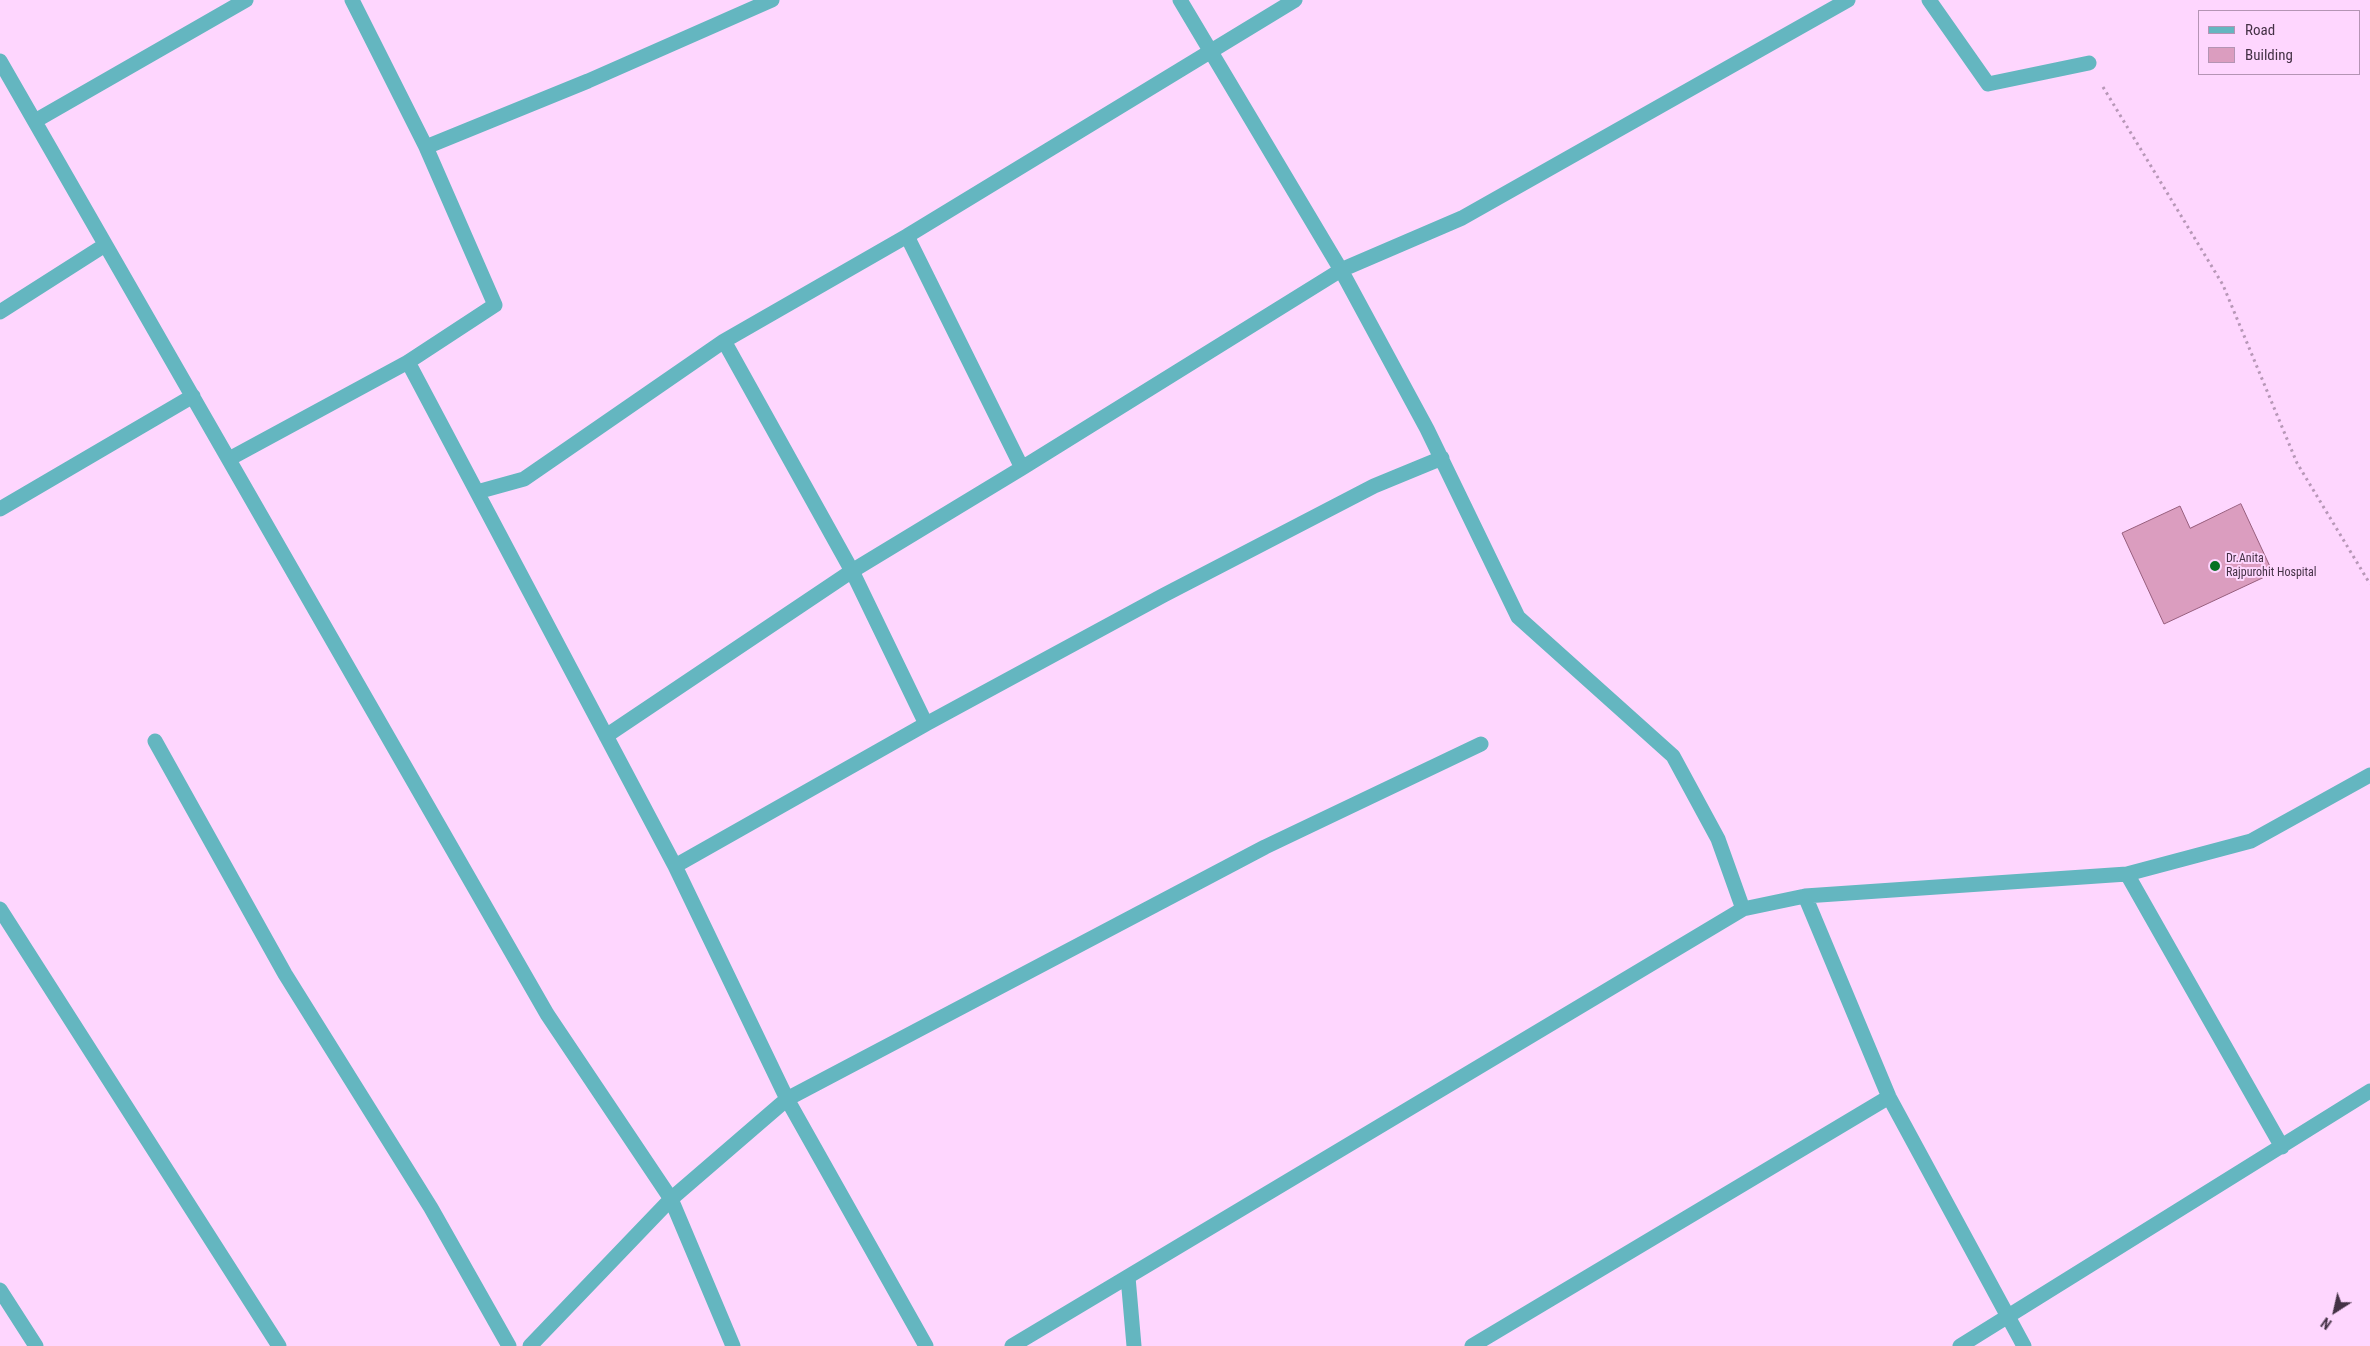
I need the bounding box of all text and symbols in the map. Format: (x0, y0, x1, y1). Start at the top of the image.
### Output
legend (2198, 10, 2360, 75)
text: Road (2245, 21, 2275, 39)
text: Building (2245, 46, 2293, 64)
place label: Dr.Anita Rajpurohit Hospital (2226, 552, 2317, 580)
marker: Dr.Anita Rajpurohit Hospital (2208, 559, 2222, 573)
north arrow (2310, 1286, 2360, 1336)
text: N (2318, 1314, 2335, 1332)

